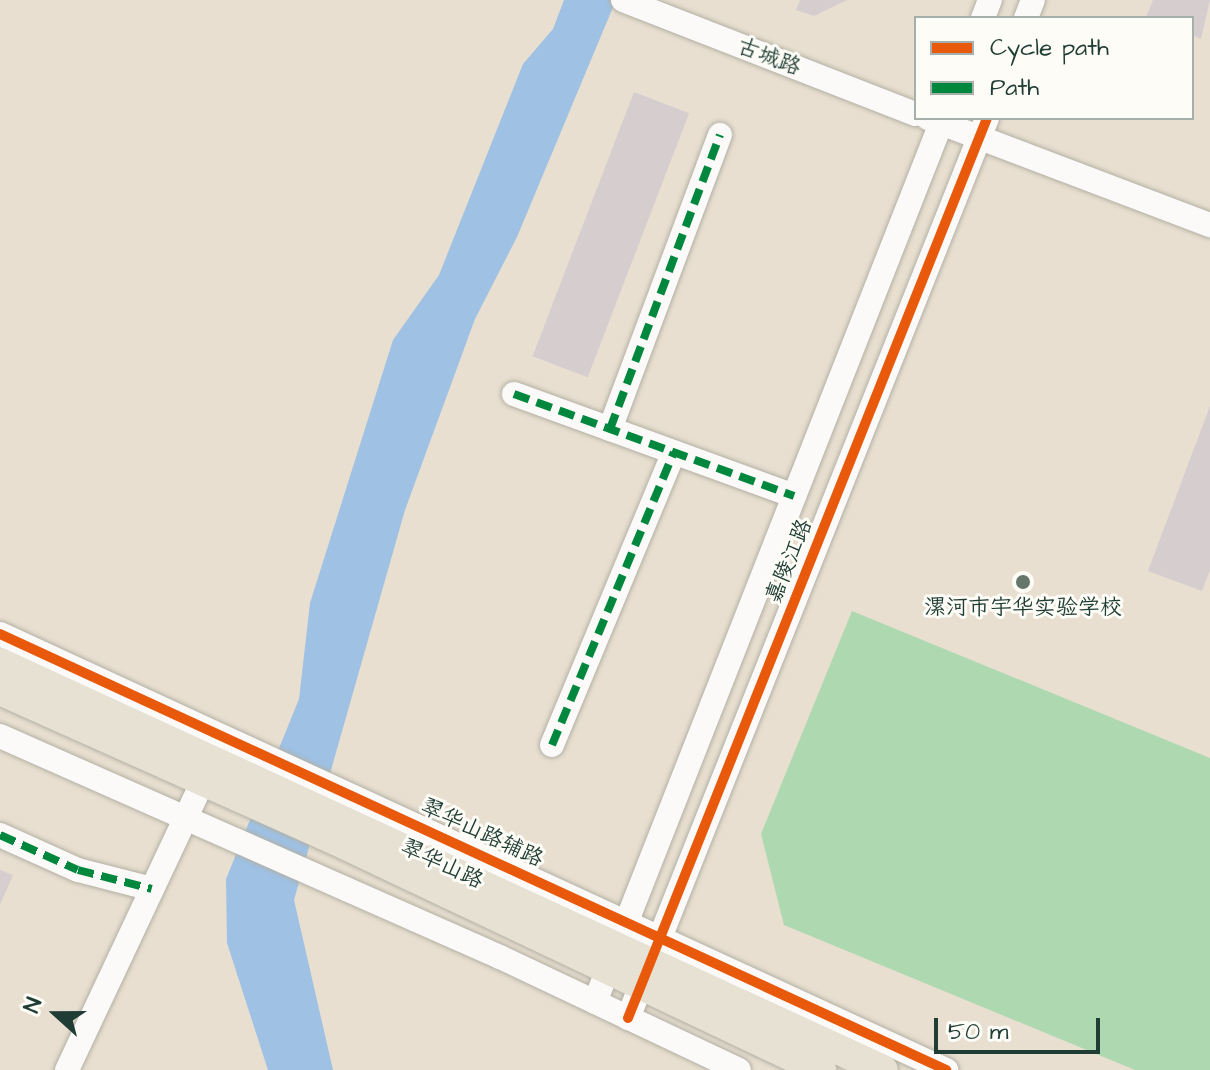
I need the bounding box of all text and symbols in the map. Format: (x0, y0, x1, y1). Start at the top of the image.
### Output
legend (914, 16, 1194, 120)
text: Cycle path (990, 31, 1109, 65)
street label: 古城路 (733, 33, 805, 81)
text: Path (990, 71, 1039, 105)
street label: 嘉陵江路 (760, 515, 818, 607)
marker: 漯河市宇华实验学校 (1014, 573, 1032, 591)
place label: 漯河市宇华实验学校 (924, 595, 1122, 621)
street label: 翠华山路辅路 (417, 793, 547, 873)
street label: 翠华山路 (397, 833, 487, 895)
north arrow (16, 974, 96, 1054)
text: N (16, 993, 50, 1017)
scale bar (938, 1002, 1104, 1052)
text: 50 m (948, 1015, 1008, 1049)

